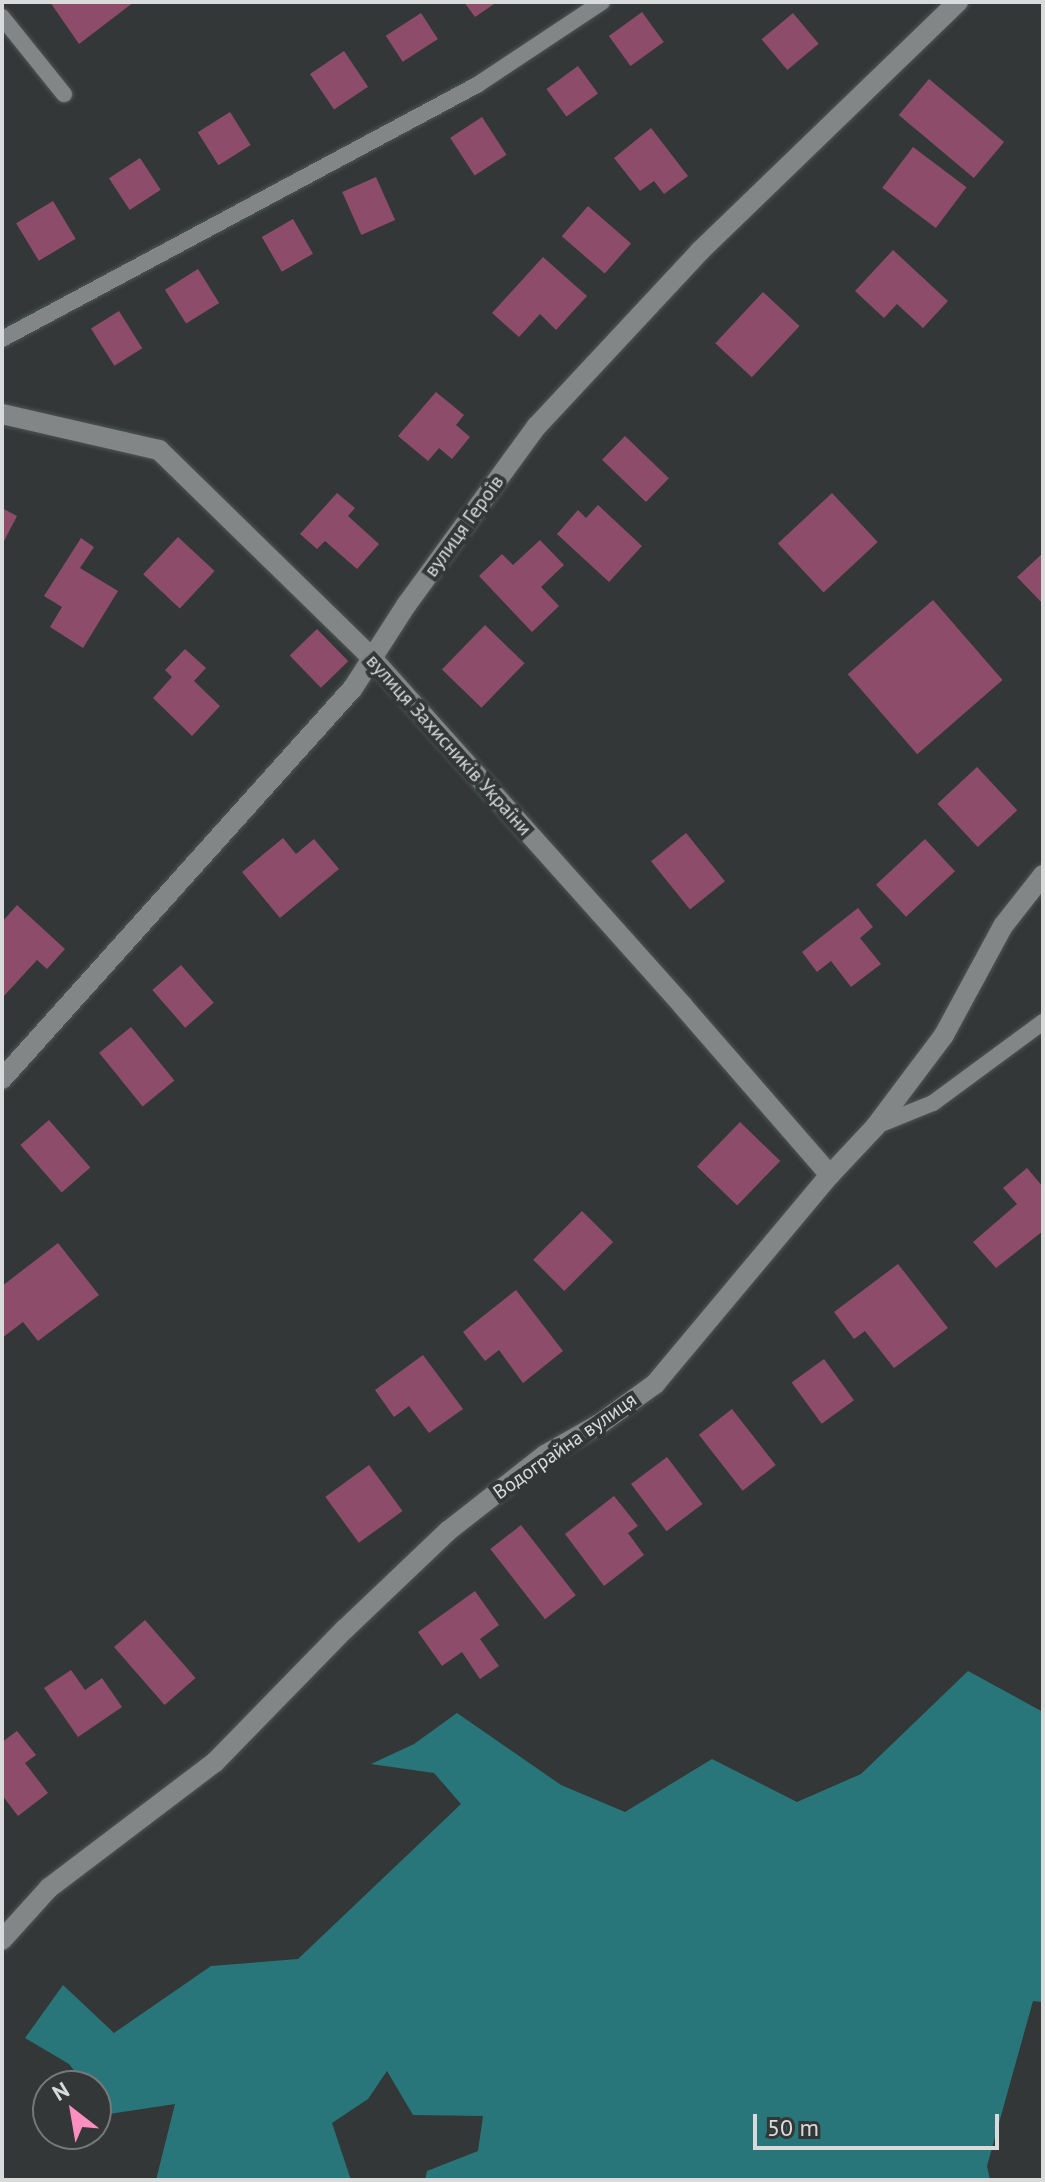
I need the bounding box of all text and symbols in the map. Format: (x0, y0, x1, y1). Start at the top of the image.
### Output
street label: вулиця Героїв (419, 471, 509, 581)
street label: вулиця Захисників України (361, 649, 537, 841)
street label: Водограйна вулиця (489, 1388, 641, 1504)
north arrow (32, 2070, 112, 2150)
text: N (47, 2075, 74, 2107)
scale bar (757, 2098, 1003, 2148)
text: 50 m (767, 2112, 819, 2143)

